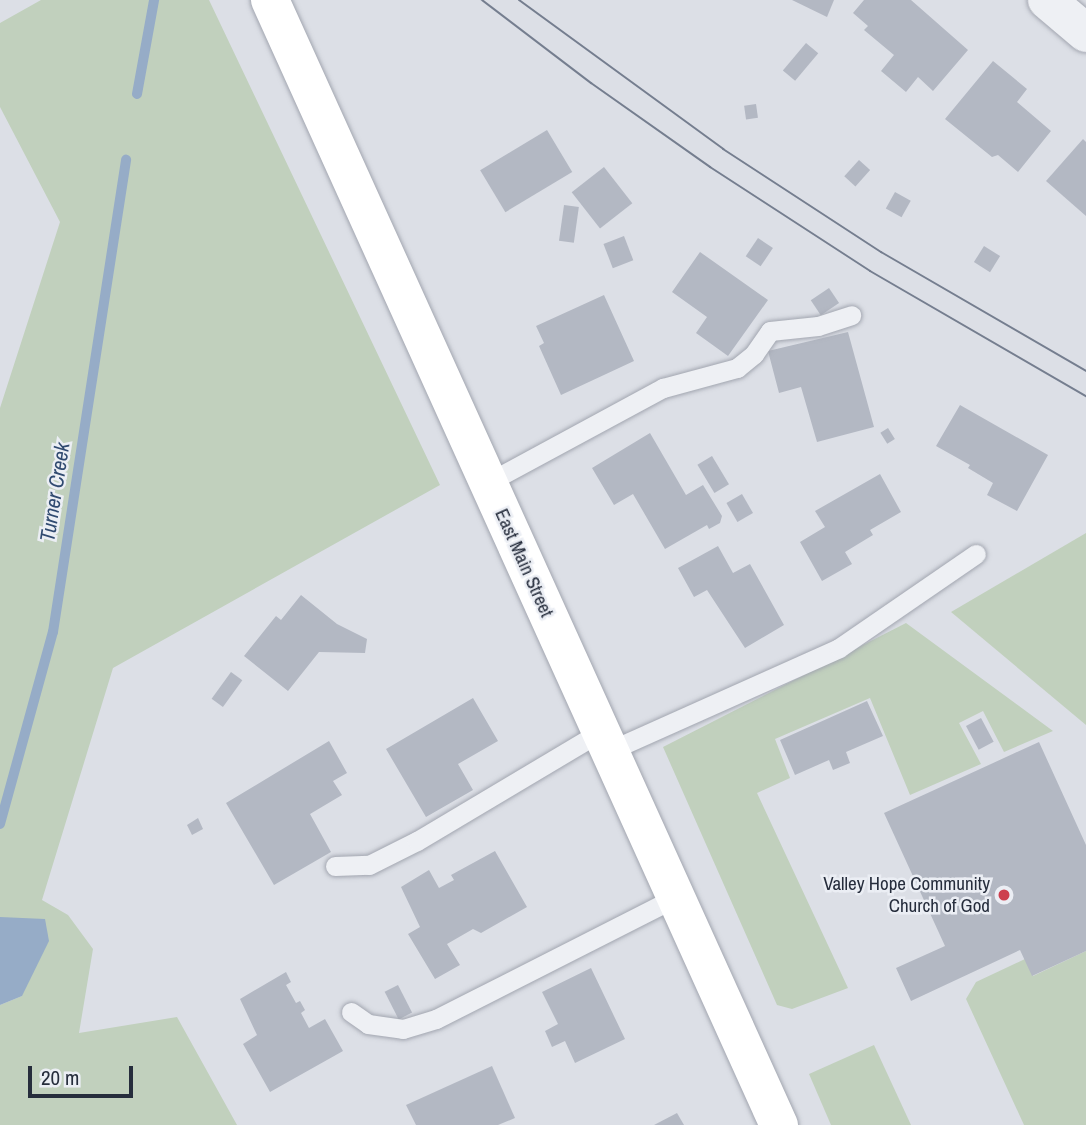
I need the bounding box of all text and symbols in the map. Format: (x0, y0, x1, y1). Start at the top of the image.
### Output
water label: Turner Creek (35, 441, 75, 543)
street label: East Main Street (490, 505, 558, 621)
place label: Valley Hope Community Church of God (823, 873, 990, 917)
marker: Valley Hope Community Church of God (996, 887, 1012, 903)
scale bar (32, 1052, 136, 1096)
text: 20 m (41, 1063, 79, 1092)

